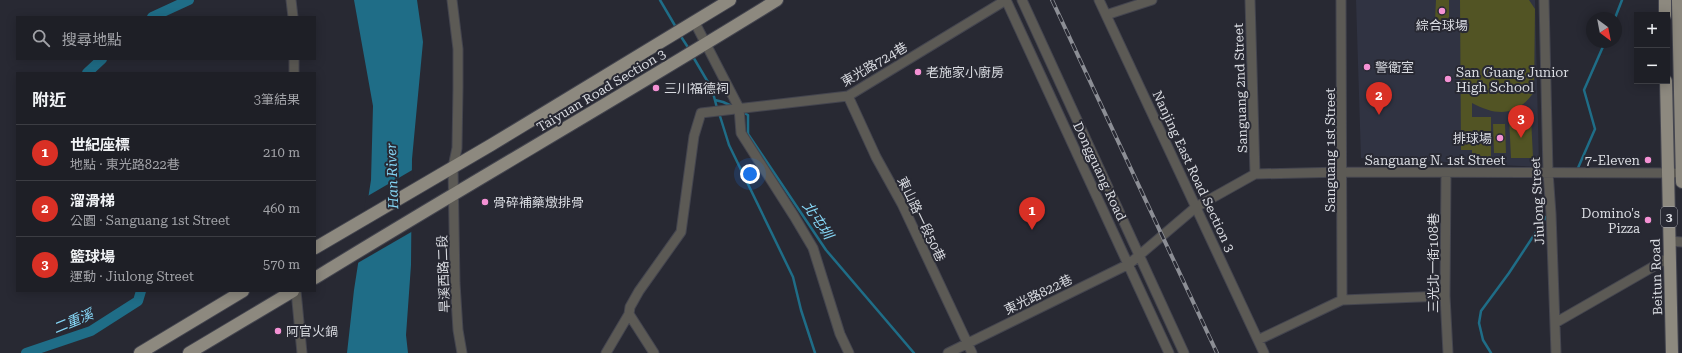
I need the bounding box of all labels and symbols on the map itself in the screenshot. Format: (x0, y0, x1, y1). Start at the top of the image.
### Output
marker: 綜合球場 (1437, 6, 1447, 16)
north arrow (1586, 12, 1622, 48)
place label: 綜合球場 (1416, 18, 1468, 33)
street label: Sanguang 2nd Street (1231, 23, 1250, 153)
street label: 東光路724巷 (839, 39, 910, 89)
street label: Taiyuan Road Section 3 (534, 46, 668, 135)
place label: 警衛室 (1375, 60, 1414, 75)
marker: 警衛室 (1362, 62, 1372, 72)
place label: 老施家小廚房 (926, 65, 1004, 80)
place label: San Guang Junior High School (1456, 65, 1569, 95)
marker: 老施家小廚房 (913, 67, 923, 77)
marker: San Guang Junior High School (1443, 74, 1453, 84)
place label: 三川福德祠 (664, 81, 729, 96)
pin: 2 (1366, 82, 1392, 115)
marker: 三川福德祠 (651, 83, 661, 93)
street label: Nanjing East Road Section 3 (1149, 88, 1238, 254)
street label: Sanguang 1st Street (1323, 88, 1338, 212)
pin: 3 (1508, 105, 1534, 138)
street label: Dongguang Road (1070, 119, 1129, 224)
place label: 排球場 (1453, 131, 1492, 146)
marker: 排球場 (1495, 133, 1505, 143)
water label: Han River (383, 143, 401, 210)
street label: Sanguang N. 1st Street (1365, 153, 1505, 168)
place label: 7-Eleven (1585, 153, 1641, 168)
marker: 7-Eleven (1643, 155, 1653, 165)
street label: Jiulong Street (1528, 157, 1547, 245)
your location (740, 164, 760, 184)
street label: 東山路一段50巷 (895, 174, 949, 264)
place label: 骨碎補藥燉排骨 (493, 195, 584, 210)
marker: 骨碎補藥燉排骨 (480, 197, 490, 207)
pin: 1 (1019, 197, 1045, 230)
water label: 北屯圳 (800, 198, 837, 244)
place label: Domino's Pizza (1581, 206, 1640, 236)
road number: 3 (1661, 207, 1677, 227)
street label: 三光北一街108巷 (1426, 213, 1441, 313)
marker: Domino's Pizza (1643, 215, 1653, 225)
street label: 旱溪西路二段 (435, 235, 452, 313)
street label: Beitun Road (1648, 238, 1665, 316)
street label: 東光路822巷 (1002, 272, 1075, 317)
water label: 二重溪 (51, 305, 97, 336)
place label: 阿官火鍋 (286, 324, 338, 339)
marker: 阿官火鍋 (273, 326, 283, 336)

